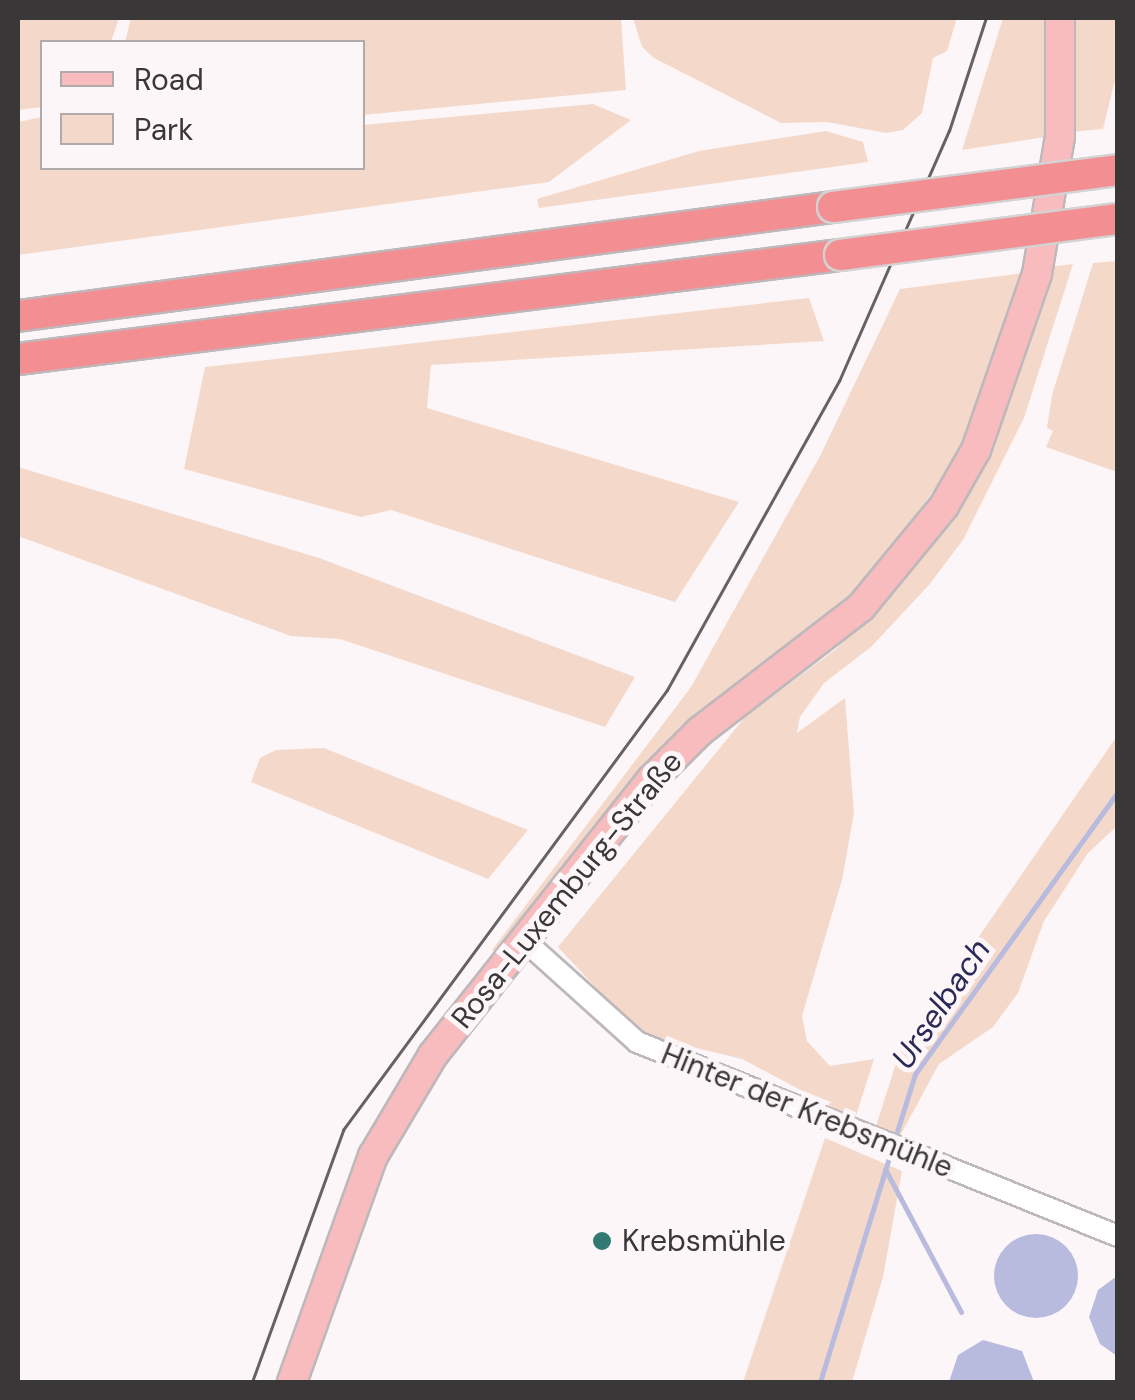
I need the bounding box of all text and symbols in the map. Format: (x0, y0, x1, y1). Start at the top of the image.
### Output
legend (40, 40, 365, 170)
text: Road (134, 60, 204, 99)
text: Park (134, 110, 193, 149)
street label: Rosa-Luxemburg-Straße (444, 744, 690, 1036)
water label: Urselbach (884, 932, 998, 1076)
street label: Hinter der Krebsmühle (656, 1036, 958, 1186)
place label: Krebsmühle (622, 1223, 786, 1259)
marker: Krebsmühle (591, 1230, 613, 1252)

